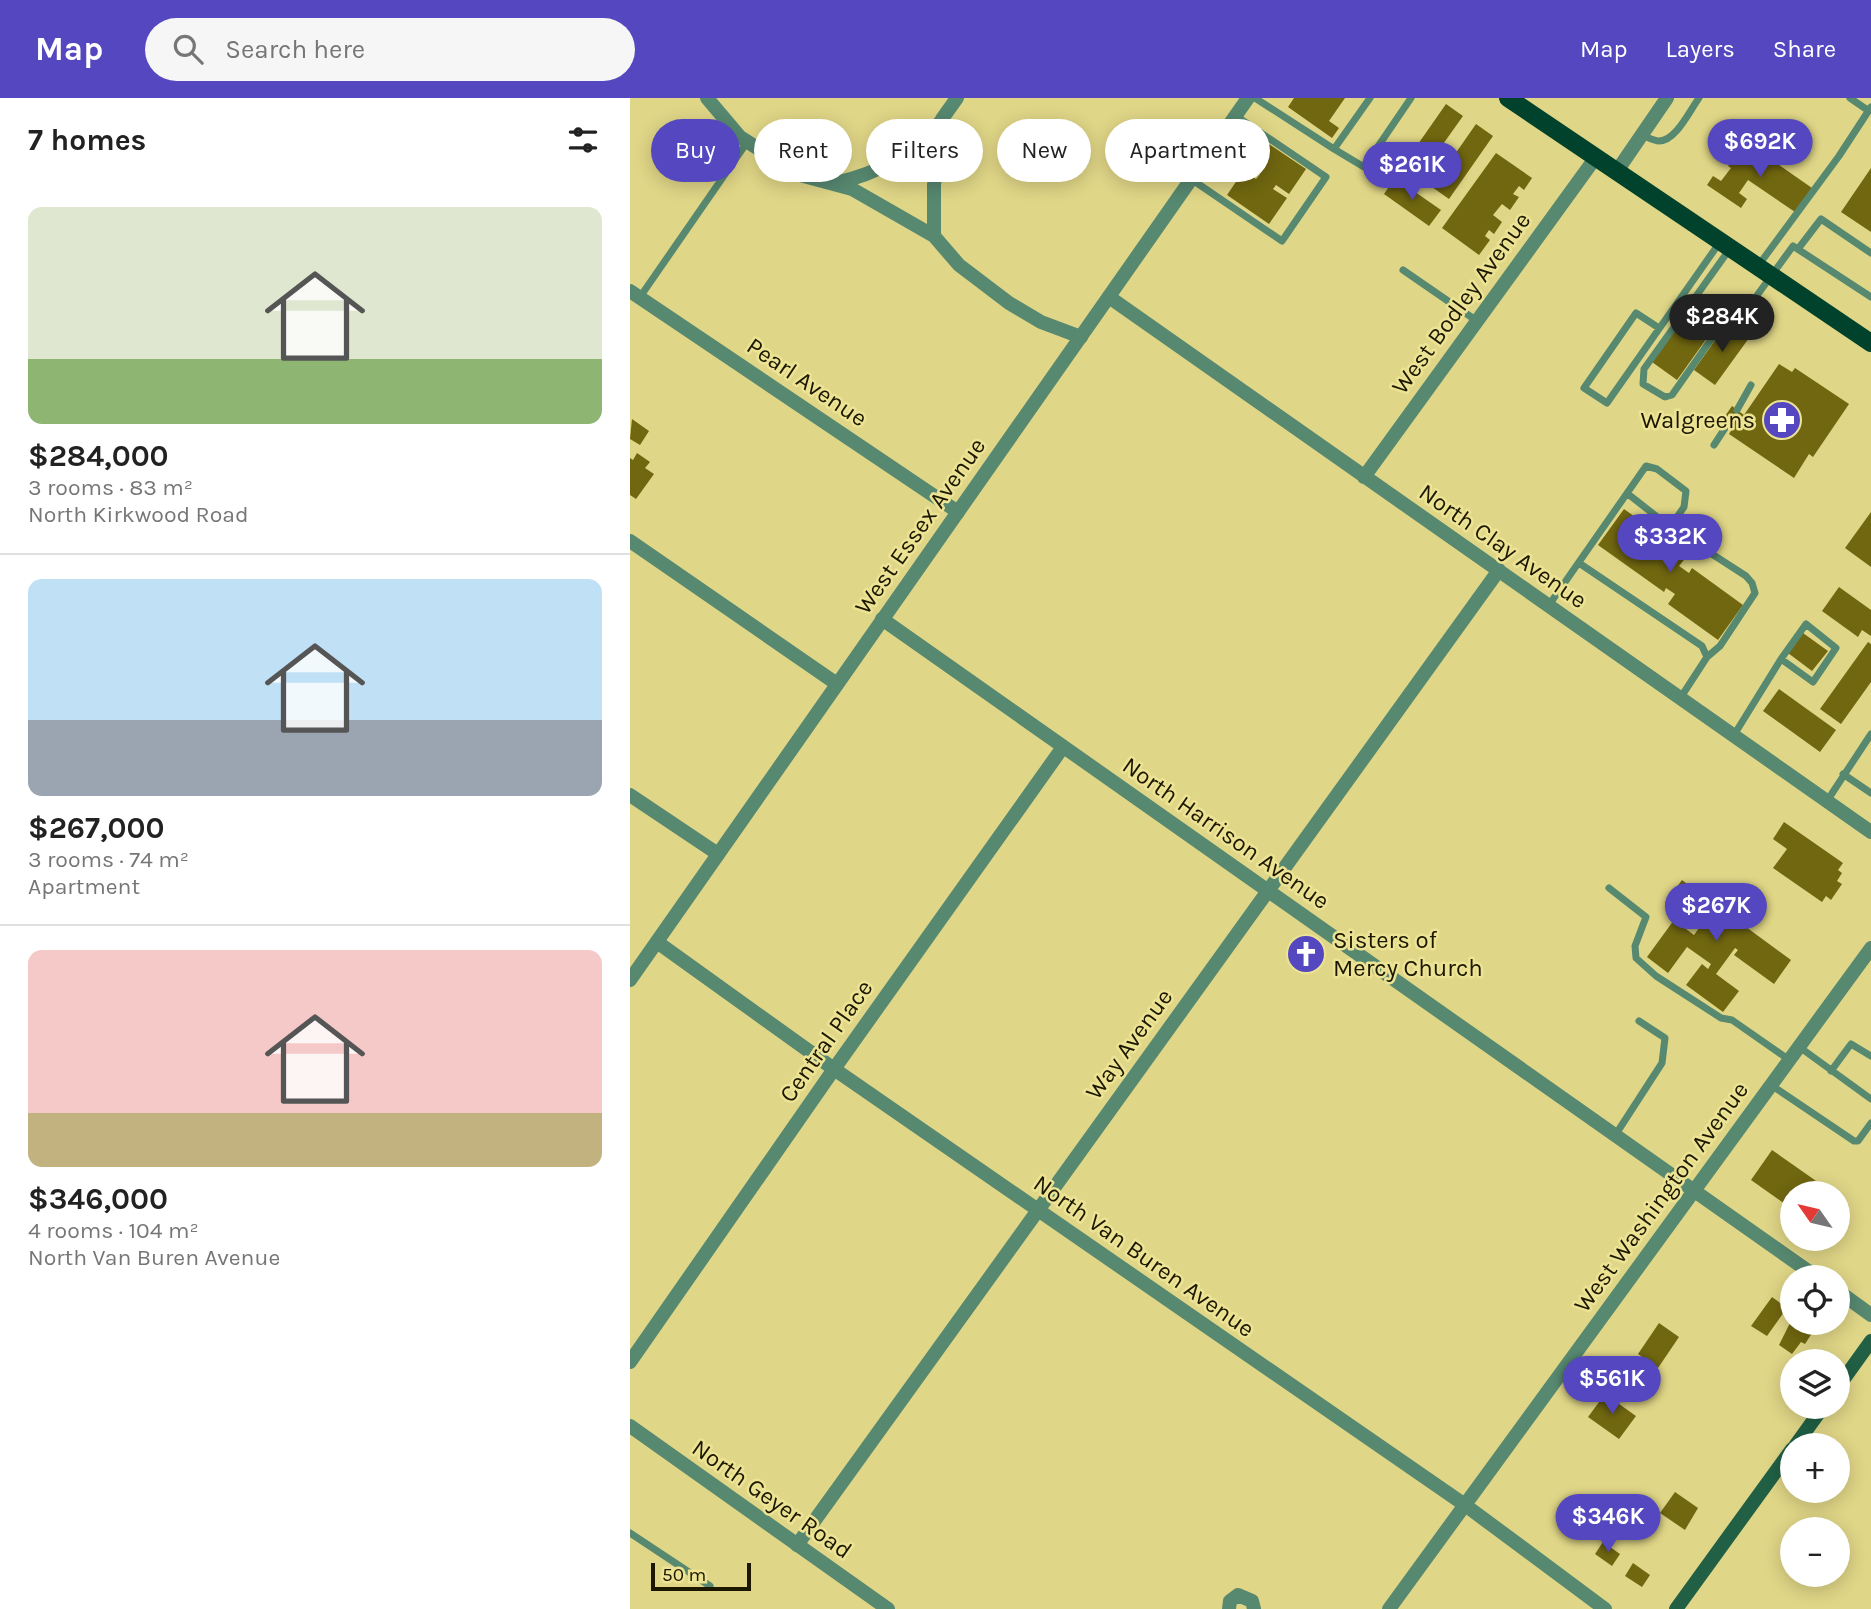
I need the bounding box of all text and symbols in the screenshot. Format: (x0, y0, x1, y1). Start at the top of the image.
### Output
search box (145, 18, 635, 81)
text: Map (35, 30, 103, 68)
icon: search (169, 30, 207, 68)
text: Search here (225, 34, 365, 65)
text: Map (1580, 35, 1628, 63)
text: Layers (1666, 35, 1735, 63)
text: Share (1773, 35, 1836, 63)
chip: Buy (651, 119, 740, 182)
chip: Rent (754, 119, 852, 182)
chip: Filters (866, 119, 983, 182)
chip: New (997, 119, 1091, 182)
chip: Apartment (1105, 119, 1270, 182)
pin: $692K (1711, 120, 1809, 179)
icon: filters (564, 121, 602, 159)
text: 7 homes (28, 122, 146, 158)
text: $692K (1724, 128, 1796, 155)
pin: $261K (1363, 142, 1461, 202)
text: $261K (1379, 151, 1445, 178)
street label: West Bodley Avenue (1386, 207, 1536, 399)
icon: home (252, 253, 378, 379)
pin: $284K (1673, 294, 1771, 354)
text: $284K (1685, 303, 1759, 330)
street label: Pearl Avenue (742, 332, 872, 432)
pharmacy icon: Walgreens (1761, 399, 1803, 441)
place label: Walgreens (1640, 406, 1755, 434)
street label: West Essex Avenue (849, 433, 991, 619)
text: $284,000 (28, 438, 169, 474)
text: 3 rooms · 83 m² (28, 474, 193, 501)
street label: North Clay Avenue (1414, 478, 1592, 614)
text: North Kirkwood Road (28, 501, 249, 528)
pin: $332K (1621, 514, 1719, 574)
text: $332K (1633, 523, 1707, 550)
icon: home (252, 625, 378, 751)
street label: North Harrison Avenue (1117, 751, 1335, 915)
text: $267,000 (28, 810, 164, 846)
text: 3 rooms · 74 m² (28, 846, 189, 873)
text: Apartment (28, 873, 140, 900)
pin: $267K (1667, 884, 1765, 943)
text: $267K (1681, 892, 1751, 919)
place label: Sisters of Mercy Church (1333, 926, 1483, 982)
church icon: Sisters of Mercy Church (1285, 933, 1327, 975)
street label: Central Place (774, 974, 878, 1108)
street label: Way Avenue (1080, 983, 1178, 1105)
icon: home (252, 996, 378, 1122)
street label: West Washington Avenue (1568, 1076, 1754, 1318)
street label: North Van Buren Avenue (1028, 1169, 1260, 1343)
text: $346,000 (28, 1181, 168, 1217)
north arrow (1780, 1181, 1850, 1251)
map controls (1780, 1181, 1850, 1587)
text: 4 rooms · 104 m² (28, 1217, 199, 1244)
text: North Van Buren Avenue (28, 1244, 280, 1271)
button: locate (1780, 1265, 1850, 1335)
button: layers (1780, 1349, 1850, 1419)
pin: $561K (1563, 1356, 1661, 1416)
text: $561K (1579, 1365, 1645, 1392)
button: + (1780, 1433, 1850, 1503)
street label: North Geyer Road (687, 1434, 857, 1564)
pin: $346K (1559, 1494, 1657, 1554)
text: $346K (1572, 1503, 1644, 1530)
button: − (1780, 1517, 1850, 1587)
scale bar (651, 1560, 751, 1592)
text: 50 m (662, 1564, 706, 1586)

